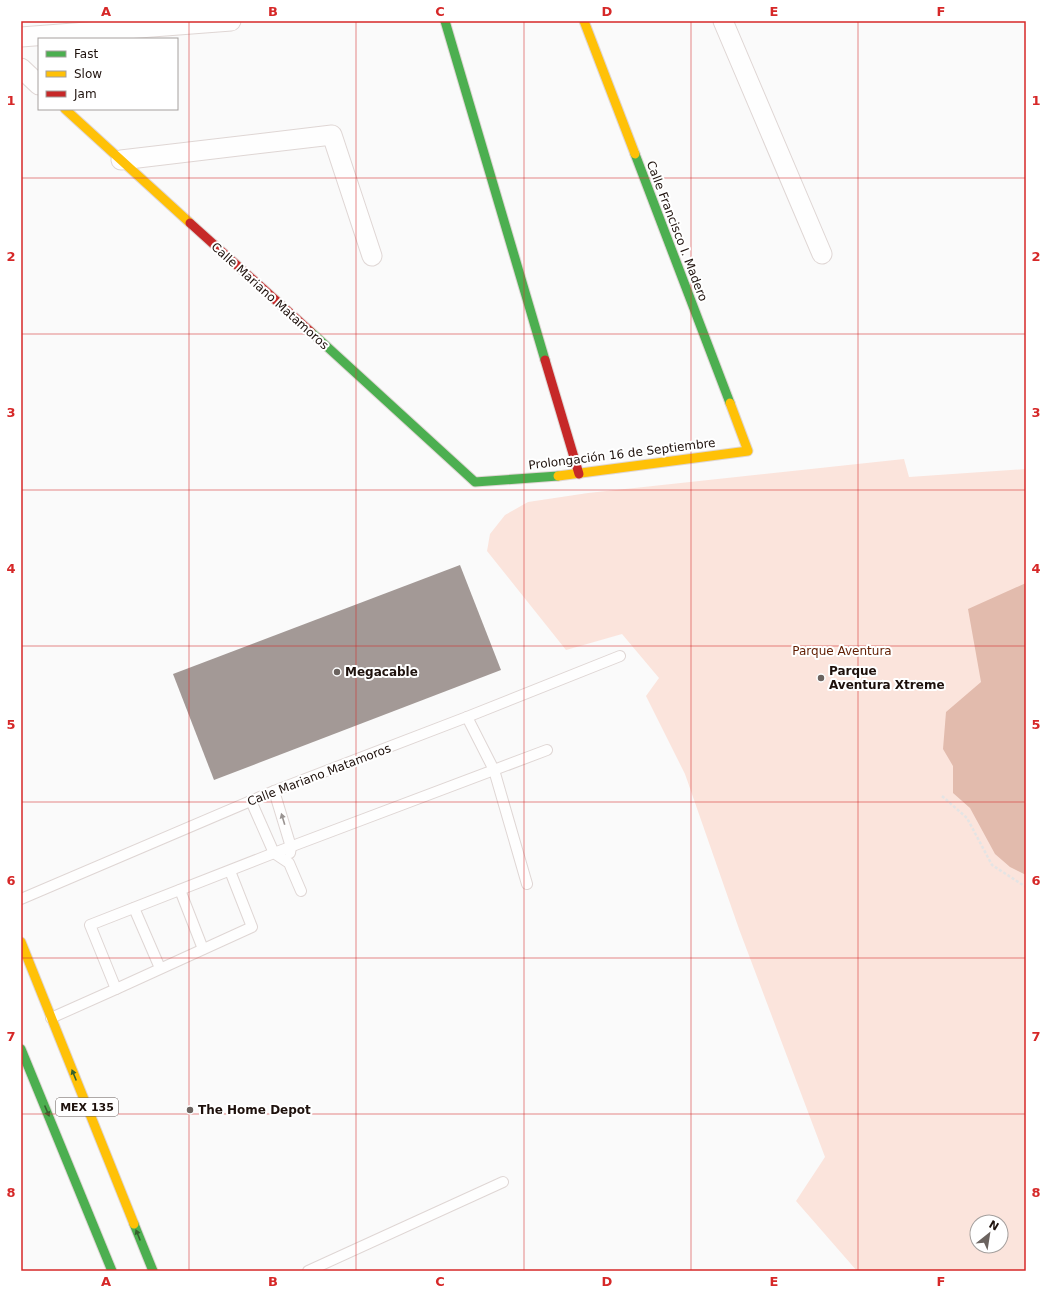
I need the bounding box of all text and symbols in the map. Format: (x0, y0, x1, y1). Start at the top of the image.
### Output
text: A (101, 4, 111, 19)
text: B (268, 4, 278, 19)
text: C (435, 4, 445, 19)
text: D (602, 4, 613, 19)
text: E (770, 4, 778, 19)
text: F (937, 4, 945, 19)
legend (38, 38, 178, 110)
text: Fast (74, 47, 98, 61)
text: Slow (74, 67, 102, 81)
text: Jam (73, 87, 97, 101)
text: 1 (6, 93, 16, 108)
text: 1 (1031, 93, 1041, 108)
street label: Calle Francisco I. Madero (644, 159, 710, 303)
street label: Calle Mariano Matamoros (209, 240, 331, 352)
text: 2 (6, 249, 16, 264)
text: 2 (1031, 249, 1041, 264)
text: 3 (6, 405, 16, 420)
text: 3 (1031, 405, 1041, 420)
street label: Prolongación 16 de Septiembre (528, 436, 716, 472)
text: 4 (6, 561, 16, 576)
text: 4 (1031, 561, 1041, 576)
park label: Parque Aventura (792, 644, 892, 658)
place label: Parque Aventura Xtreme (829, 664, 945, 692)
place label: Megacable (345, 665, 418, 679)
marker: Megacable (332, 667, 342, 677)
marker: Parque Aventura Xtreme (816, 673, 826, 683)
text: 5 (6, 717, 16, 732)
text: 5 (1031, 717, 1041, 732)
street label: Calle Mariano Matamoros (245, 741, 393, 809)
one-way arrow (280, 813, 286, 825)
text: 6 (6, 873, 16, 888)
text: 6 (1031, 873, 1041, 888)
text: 7 (6, 1029, 16, 1044)
text: 7 (1031, 1029, 1041, 1044)
one-way arrow (71, 1069, 77, 1081)
road number: MEX 135 (56, 1098, 118, 1116)
place label: The Home Depot (198, 1103, 311, 1117)
marker: The Home Depot (185, 1105, 195, 1115)
one-way arrow (44, 1106, 50, 1118)
text: 8 (6, 1185, 16, 1200)
text: 8 (1031, 1185, 1041, 1200)
north arrow (969, 1214, 1009, 1254)
text: N (987, 1218, 1001, 1234)
one-way arrow (135, 1228, 141, 1240)
text: A (101, 1274, 111, 1289)
text: B (268, 1274, 278, 1289)
text: C (435, 1274, 445, 1289)
text: D (602, 1274, 613, 1289)
text: E (770, 1274, 778, 1289)
text: F (937, 1274, 945, 1289)

